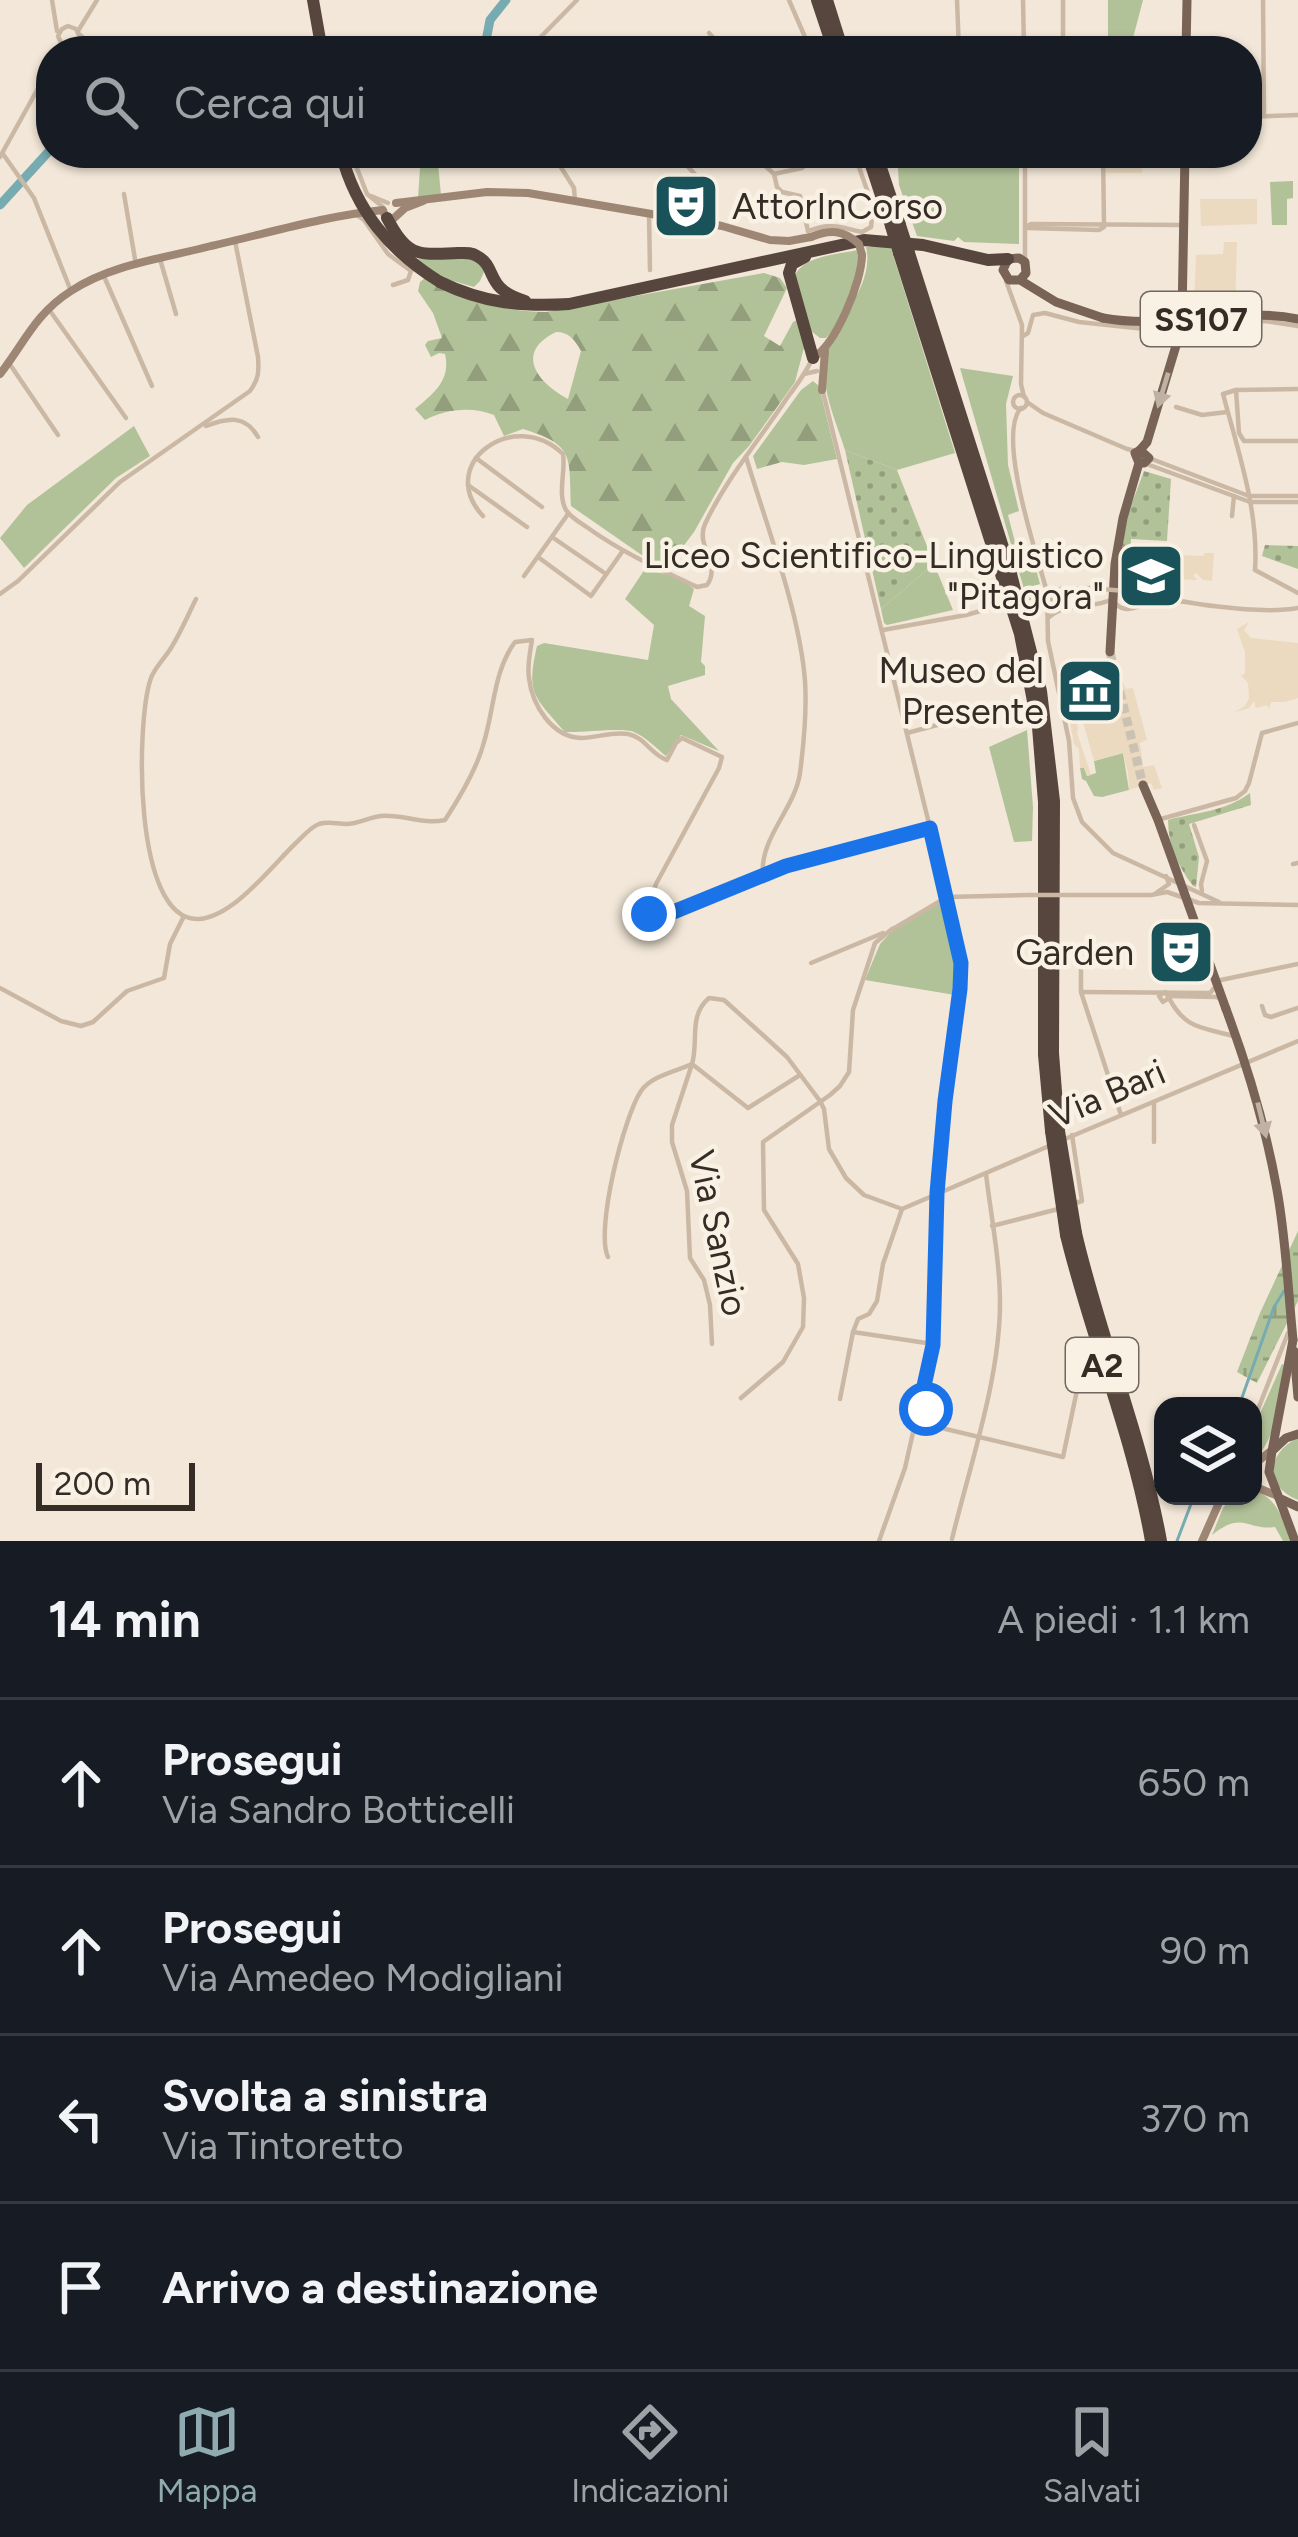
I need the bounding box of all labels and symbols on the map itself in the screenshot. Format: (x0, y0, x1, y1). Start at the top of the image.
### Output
theatre icon: AttorInCorso (651, 171, 721, 241)
place label: AttorInCorso (732, 185, 943, 228)
road number: SS107 (1141, 292, 1261, 346)
one-way arrow (1153, 372, 1171, 409)
place label: Liceo Scientifico-Linguistico "Pitagora" (644, 534, 1104, 618)
school or university icon: Liceo Scientifico-Linguistico "Pitagora" (1116, 541, 1186, 611)
place label: Museo del Presente (879, 649, 1044, 733)
museum icon: Museo del Presente (1055, 656, 1125, 726)
route end (622, 887, 676, 941)
theatre icon: Garden (1146, 917, 1216, 987)
place label: Garden (1015, 931, 1134, 974)
street label: Via Bari (1043, 1050, 1171, 1137)
one-way arrow (1253, 1102, 1272, 1139)
street label: Via Sanzio (680, 1146, 757, 1320)
road number: A2 (1066, 1338, 1138, 1392)
route start (899, 1382, 953, 1436)
scale bar (36, 1457, 195, 1510)

